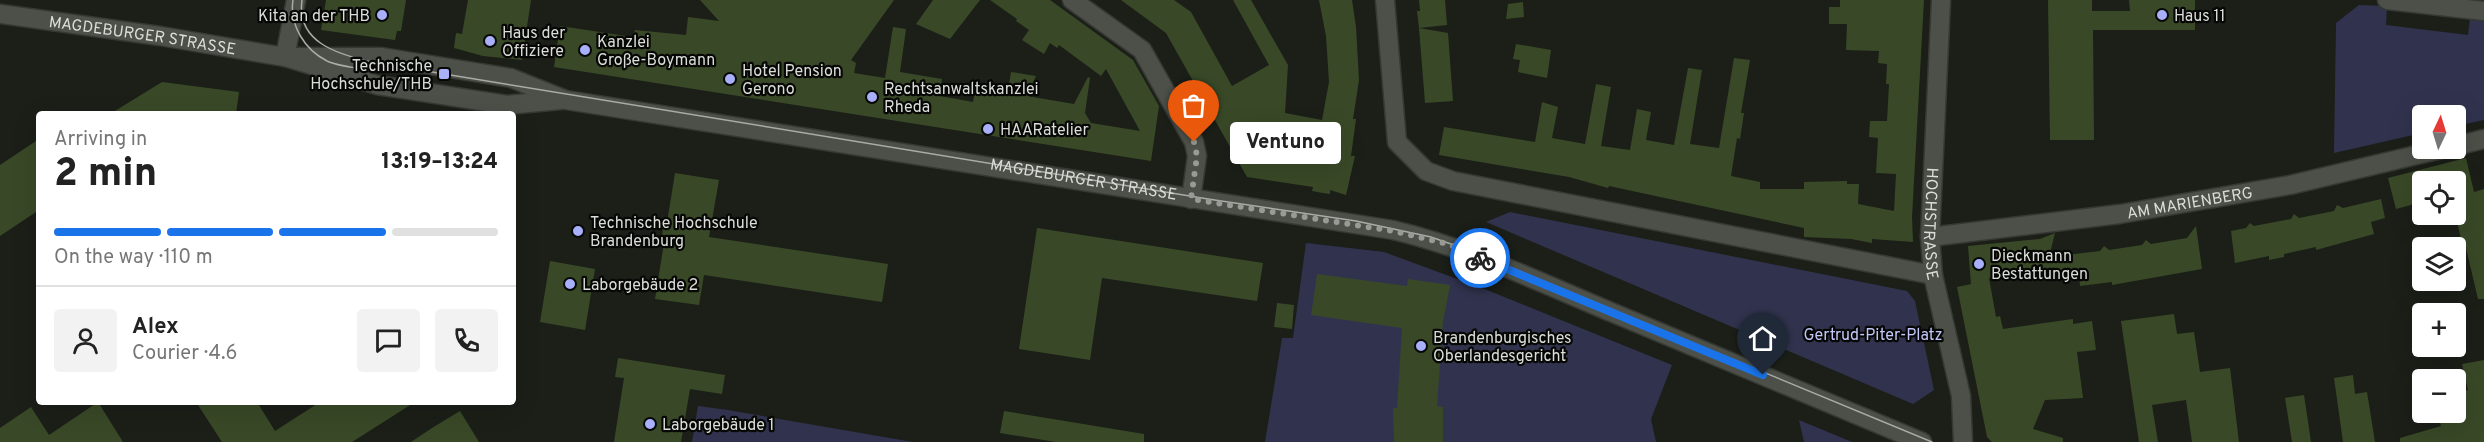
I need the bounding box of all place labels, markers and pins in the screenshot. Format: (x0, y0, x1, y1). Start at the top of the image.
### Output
place label: Kita an der THB (258, 7, 370, 27)
place label: Haus 11 (2174, 7, 2225, 27)
marker: Kita an der THB (375, 8, 389, 22)
marker: Haus 11 (2155, 8, 2169, 22)
place label: Haus der Offiziere (502, 24, 565, 62)
place label: Kanzlei Große-Boymann (597, 33, 715, 71)
marker: Haus der Offiziere (483, 34, 497, 48)
marker: Kanzlei Große-Boymann (578, 43, 592, 57)
place label: Technische Hochschule/THB (310, 57, 432, 95)
place label: Hotel Pension Gerono (742, 62, 842, 100)
marker: Technische Hochschule/THB (437, 67, 451, 81)
marker: Hotel Pension Gerono (723, 72, 737, 86)
place label: Rechtsanwaltskanzlei Rheda (884, 80, 1039, 118)
pin (1168, 80, 1219, 142)
marker: Rechtsanwaltskanzlei Rheda (865, 90, 879, 104)
place label: HAARatelier (1000, 121, 1089, 141)
callout: Ventuno (1230, 121, 1341, 163)
marker: HAARatelier (981, 122, 995, 136)
place label: Technische Hochschule Brandenburg (590, 214, 758, 252)
marker: Technische Hochschule Brandenburg (571, 224, 585, 238)
place label: Dieckmann Bestattungen (1991, 247, 2088, 285)
marker: Dieckmann Bestattungen (1972, 257, 1986, 271)
place label: Laborgebäude 2 (582, 276, 698, 296)
marker: Laborgebäude 2 (563, 277, 577, 291)
pin (1737, 313, 1788, 375)
place label: Brandenburgisches Oberlandesgericht (1433, 329, 1572, 367)
marker: Brandenburgisches Oberlandesgericht (1414, 339, 1428, 353)
place label: Laborgebäude 1 (662, 416, 774, 436)
marker: Laborgebäude 1 (643, 417, 657, 431)

